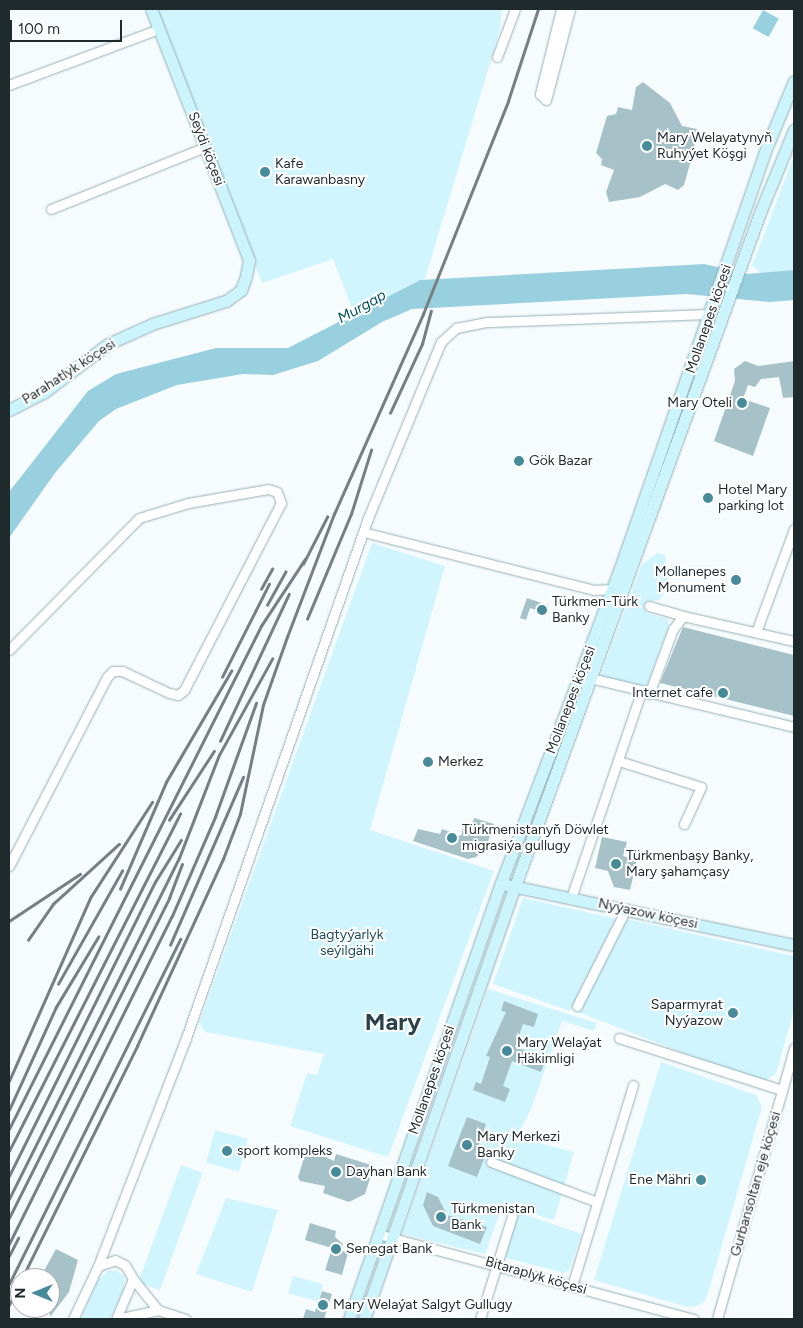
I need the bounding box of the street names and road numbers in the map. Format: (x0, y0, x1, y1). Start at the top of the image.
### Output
street label: Seýdi köçesi (184, 110, 228, 188)
street label: Mollanepes köçesi (682, 262, 736, 376)
street label: Parahatlyk köçesi (19, 336, 119, 408)
street label: Mollanepes köçesi (543, 644, 599, 756)
street label: Nyýazow köçesi (597, 895, 699, 933)
street label: Mollanepes köçesi (405, 1023, 459, 1137)
street label: Gurbansoltan eje köçesi (727, 1110, 785, 1258)
street label: Bitaraplyk köçesi (483, 1253, 589, 1299)

